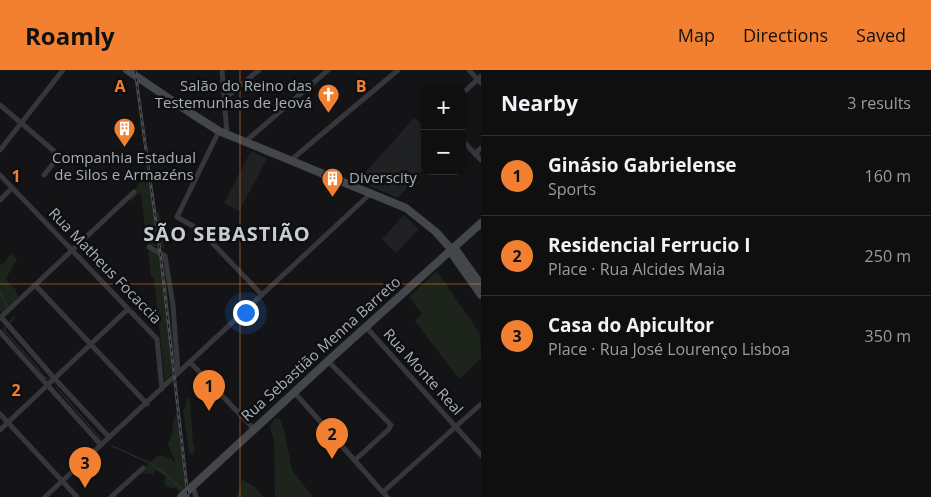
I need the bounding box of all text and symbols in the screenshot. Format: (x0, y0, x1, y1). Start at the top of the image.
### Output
text: Roamly (25, 19, 115, 52)
text: Map (678, 23, 715, 47)
text: Directions (743, 23, 828, 47)
text: Saved (856, 23, 906, 47)
text: A (114, 75, 126, 97)
place label: Salão do Reino das Testemunhas de Jeová (155, 75, 312, 112)
text: B (356, 75, 366, 97)
church icon: Salão do Reino das Testemunhas de Jeová (316, 83, 340, 114)
map controls (421, 85, 466, 175)
button: + (421, 85, 466, 130)
text: Nearby (501, 89, 578, 117)
text: 3 results (847, 92, 911, 114)
building icon: Companhia Estadual de Silos e Armazéns (112, 117, 136, 148)
button: − (421, 130, 466, 175)
place label: Companhia Estadual de Silos e Armazéns (52, 147, 196, 184)
text: Ginásio Gabrielense (548, 152, 737, 178)
text: 1 (11, 165, 21, 187)
text: 1 (512, 165, 522, 187)
text: 160 m (865, 165, 911, 187)
building icon: Diverscity (321, 166, 345, 197)
place label: Diverscity (349, 167, 417, 187)
text: Sports (548, 178, 596, 200)
street label: Rua Matheus Focaccia (45, 203, 167, 328)
district label: SÃO SEBASTIÃO (143, 220, 311, 247)
text: Residencial Ferrucio I (548, 232, 750, 258)
text: 2 (512, 245, 522, 267)
text: 250 m (865, 245, 911, 267)
text: Place · Rua Alcides Maia (548, 258, 725, 280)
street label: Rua Sebastião Menna Barreto (236, 271, 404, 425)
your location (233, 300, 259, 326)
text: Casa do Apicultor (548, 312, 714, 338)
street label: Rua Monte Real (380, 324, 468, 419)
text: 3 (512, 325, 522, 347)
text: 350 m (865, 325, 911, 347)
text: Place · Rua José Lourenço Lisboa (548, 338, 790, 360)
pin: 1 (193, 370, 225, 411)
text: 2 (11, 379, 21, 401)
pin: 2 (316, 418, 348, 459)
pin: 3 (69, 447, 101, 488)

